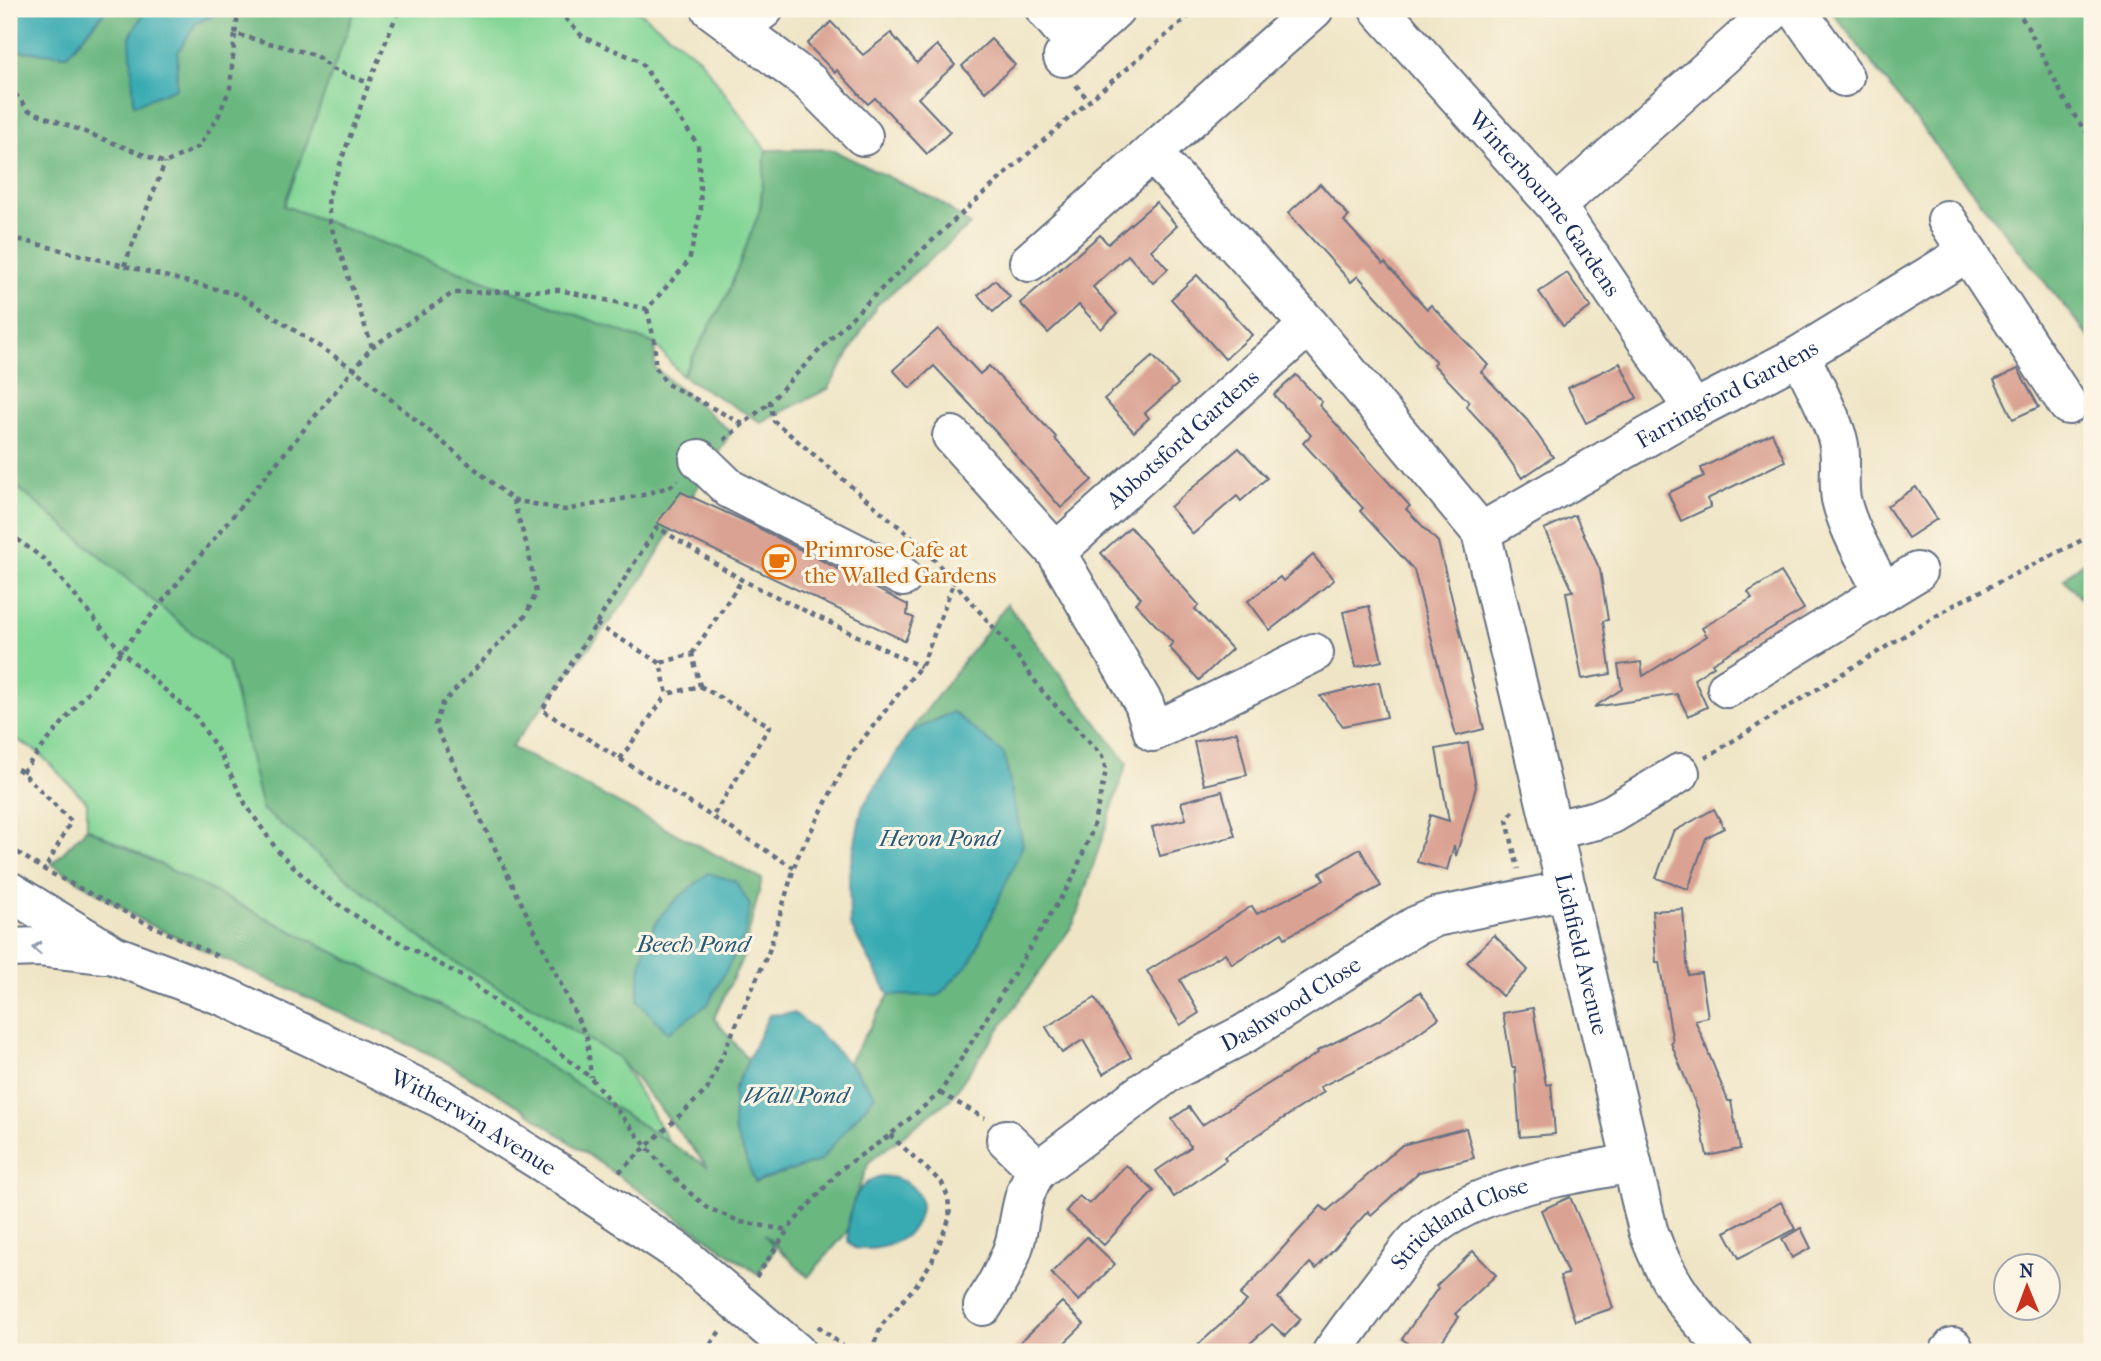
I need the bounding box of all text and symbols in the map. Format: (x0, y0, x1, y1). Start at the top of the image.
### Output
street label: Winterbourne Gardens (1462, 104, 1626, 302)
street label: Farringford Gardens (1631, 334, 1823, 454)
street label: Abbotsford Gardens (1100, 364, 1264, 515)
place label: Primrose Cafe at the Walled Gardens (804, 536, 997, 589)
cafe icon: Primrose Cafe at the Walled Gardens (760, 543, 798, 581)
water label: Heron Pond (878, 824, 1001, 852)
street label: Lichfield Avenue (1549, 871, 1614, 1038)
water label: Beech Pond (634, 930, 752, 958)
one-way arrow (31, 940, 42, 955)
street label: Dashwood Close (1216, 951, 1366, 1058)
street label: Witherwin Avenue (385, 1063, 561, 1182)
water label: Wall Pond (744, 1081, 851, 1109)
street label: Strickland Close (1385, 1172, 1531, 1275)
north arrow (1993, 1252, 2062, 1322)
text: N (2019, 1260, 2035, 1282)

